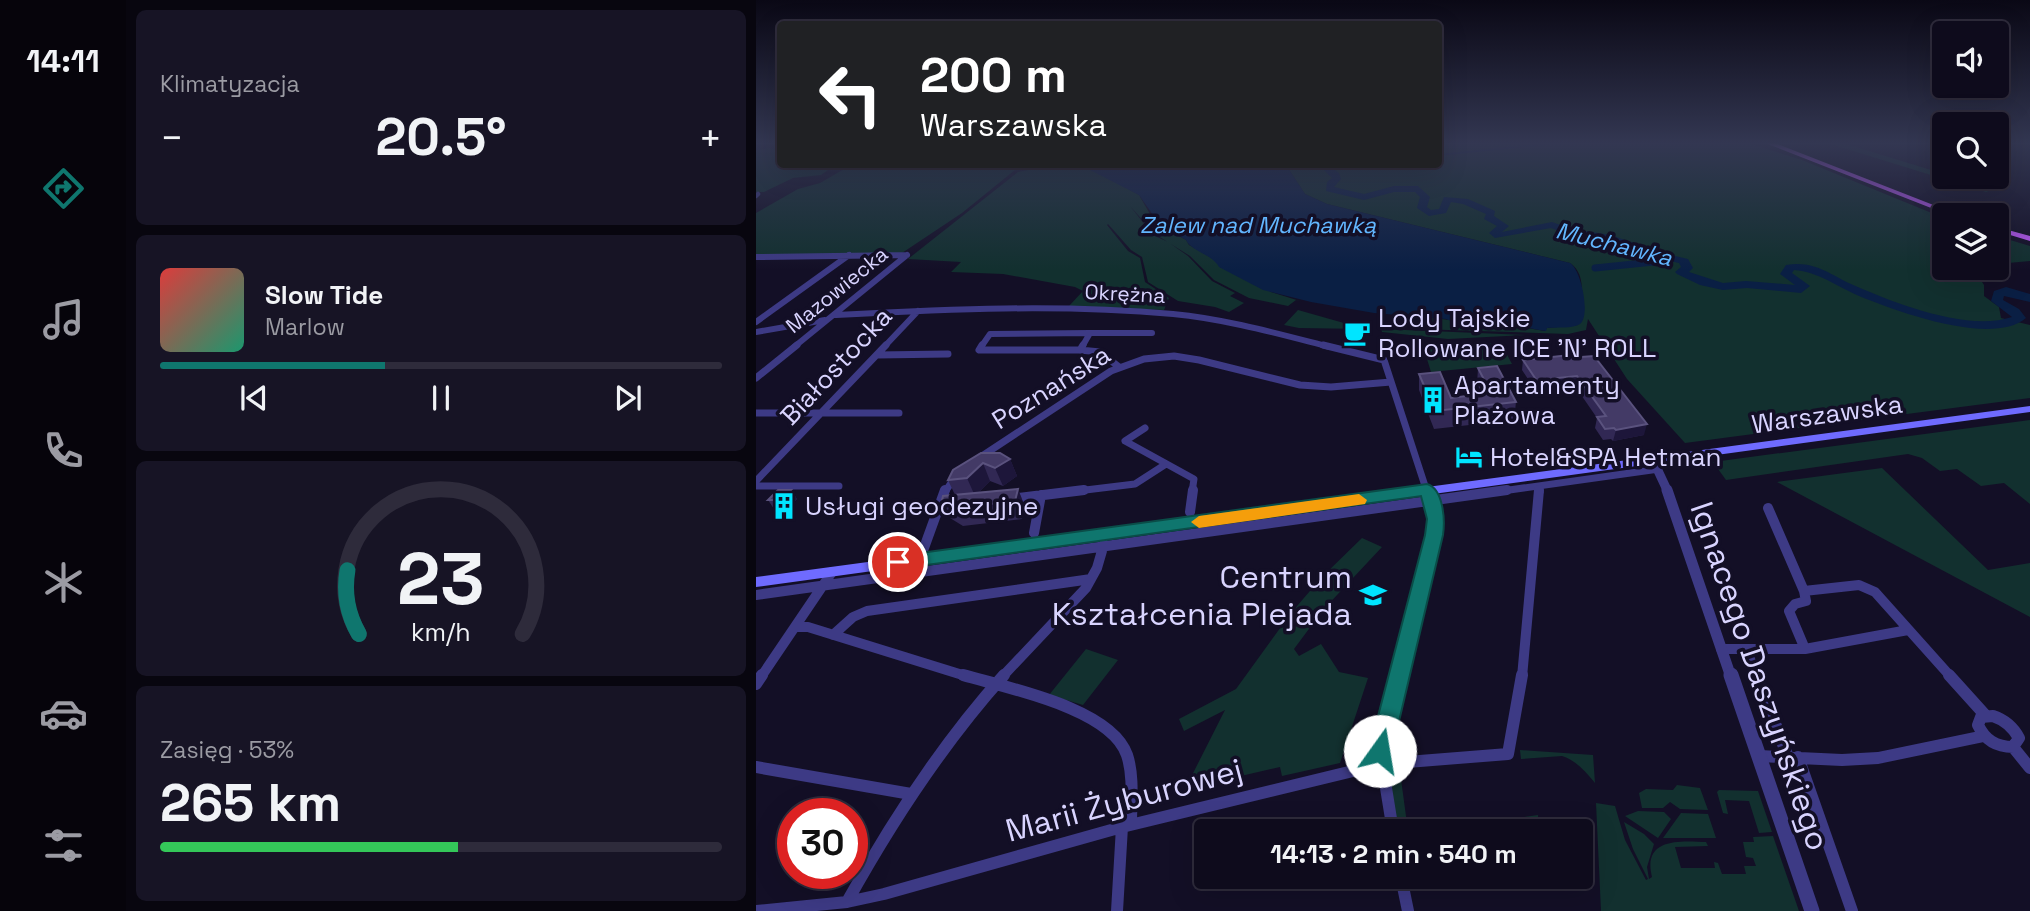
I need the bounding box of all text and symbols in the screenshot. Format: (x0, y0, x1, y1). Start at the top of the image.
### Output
map controls (1932, 21, 2009, 280)
button: sound (1932, 21, 2009, 98)
text: 14:11 (26, 41, 100, 81)
text: 200 m (920, 44, 1067, 106)
icon: left (805, 49, 896, 140)
text: Klimatyzacja (160, 69, 300, 99)
text: 20.5° (375, 104, 507, 170)
text: Warszawska (920, 105, 1107, 145)
button: search (1932, 112, 2009, 189)
text: − (160, 114, 184, 162)
text: + (698, 114, 722, 162)
icon: directions (39, 164, 88, 213)
button: layers (1932, 203, 2009, 280)
water label: Zalew nad Muchawką (1140, 210, 1377, 240)
water label: Muchawka (1553, 215, 1676, 273)
street label: Mazowiecka (780, 240, 893, 339)
text: Slow Tide (265, 278, 383, 312)
street label: Okrężna (1084, 278, 1166, 309)
icon: music (39, 295, 88, 344)
street label: Białostocka (773, 300, 899, 432)
place label: Lody Tajskie Rollowane ICE 'N' ROLL (1378, 301, 1656, 365)
text: Marlow (265, 312, 345, 342)
cafe icon: Lody Tajskie Rollowane ICE 'N' ROLL (1342, 318, 1372, 348)
street label: Poznańska (985, 337, 1117, 437)
place label: Apartamenty Plażowa (1454, 368, 1620, 432)
icon: previous (235, 379, 273, 417)
icon: pause (422, 379, 460, 417)
icon: next (609, 379, 647, 417)
building icon: Apartamenty Plażowa (1418, 385, 1448, 415)
street label: Warszawska (1749, 387, 1905, 441)
icon: phone (39, 426, 88, 475)
place label: Hotel&SPA Hetman (1490, 440, 1722, 474)
hotel icon: Hotel&SPA Hetman (1454, 442, 1484, 472)
place label: Usługi geodezyjne (805, 489, 1038, 523)
building icon: Usługi geodezyjne (769, 491, 799, 521)
street label: Ignacego Daszyńskiego (1682, 496, 1838, 856)
pin (868, 532, 928, 592)
text: 23 (397, 533, 485, 626)
icon: arrive (879, 543, 917, 581)
place label: Centrum Kształcenia Plejada (1052, 557, 1352, 634)
icon: climate (39, 558, 88, 607)
school or university icon: Centrum Kształcenia Plejada (1358, 580, 1388, 610)
text: km/h (411, 616, 471, 648)
icon: car (39, 689, 88, 738)
position arrow (1343, 714, 1417, 788)
text: Zasięg · 53% (160, 735, 294, 765)
street label: Marii Żyburowej (1001, 749, 1247, 851)
text: 265 km (160, 770, 341, 836)
speed limit sign: 30 (777, 798, 868, 889)
icon: filters (39, 821, 88, 870)
text: 14:13 · 2 min · 540 m (1270, 837, 1517, 871)

